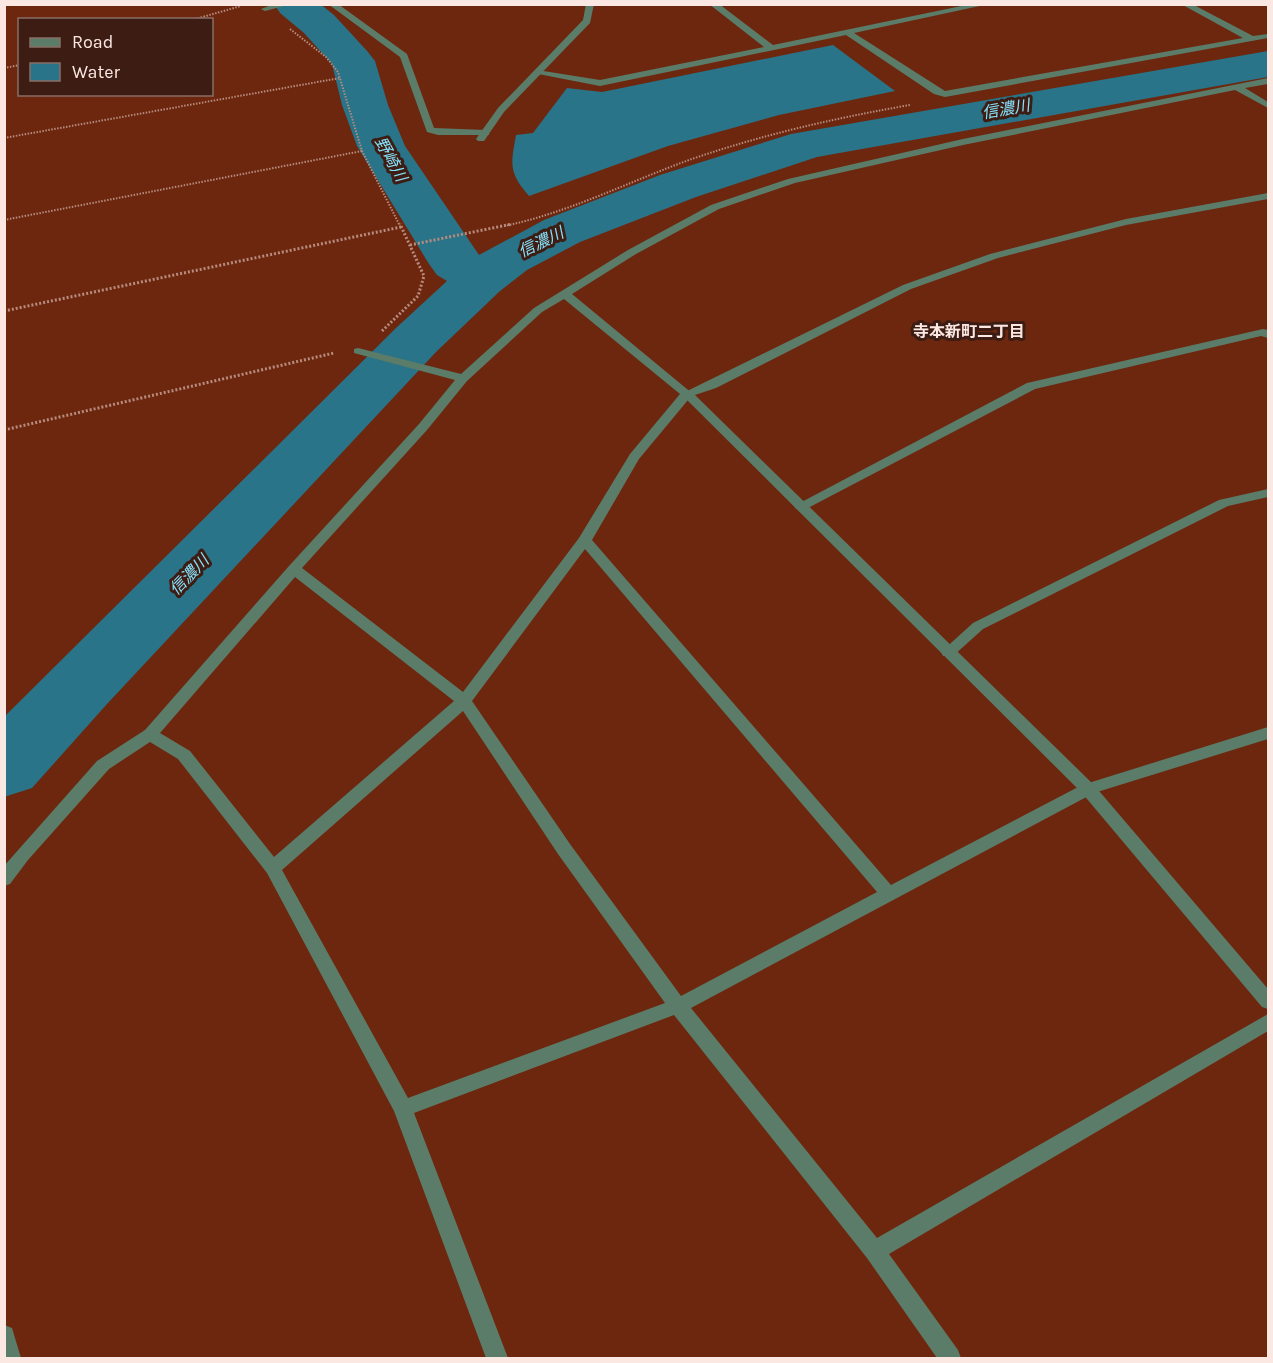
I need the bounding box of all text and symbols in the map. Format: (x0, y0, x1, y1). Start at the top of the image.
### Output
legend (18, 18, 213, 96)
text: Road (72, 31, 113, 53)
text: Water (72, 61, 120, 83)
water label: 信濃川 (981, 95, 1033, 123)
water label: 野崎川 (371, 133, 412, 186)
water label: 信濃川 (515, 222, 569, 261)
district label: 寺本新町二丁目 (913, 322, 1025, 341)
water label: 信濃川 (165, 550, 214, 599)

